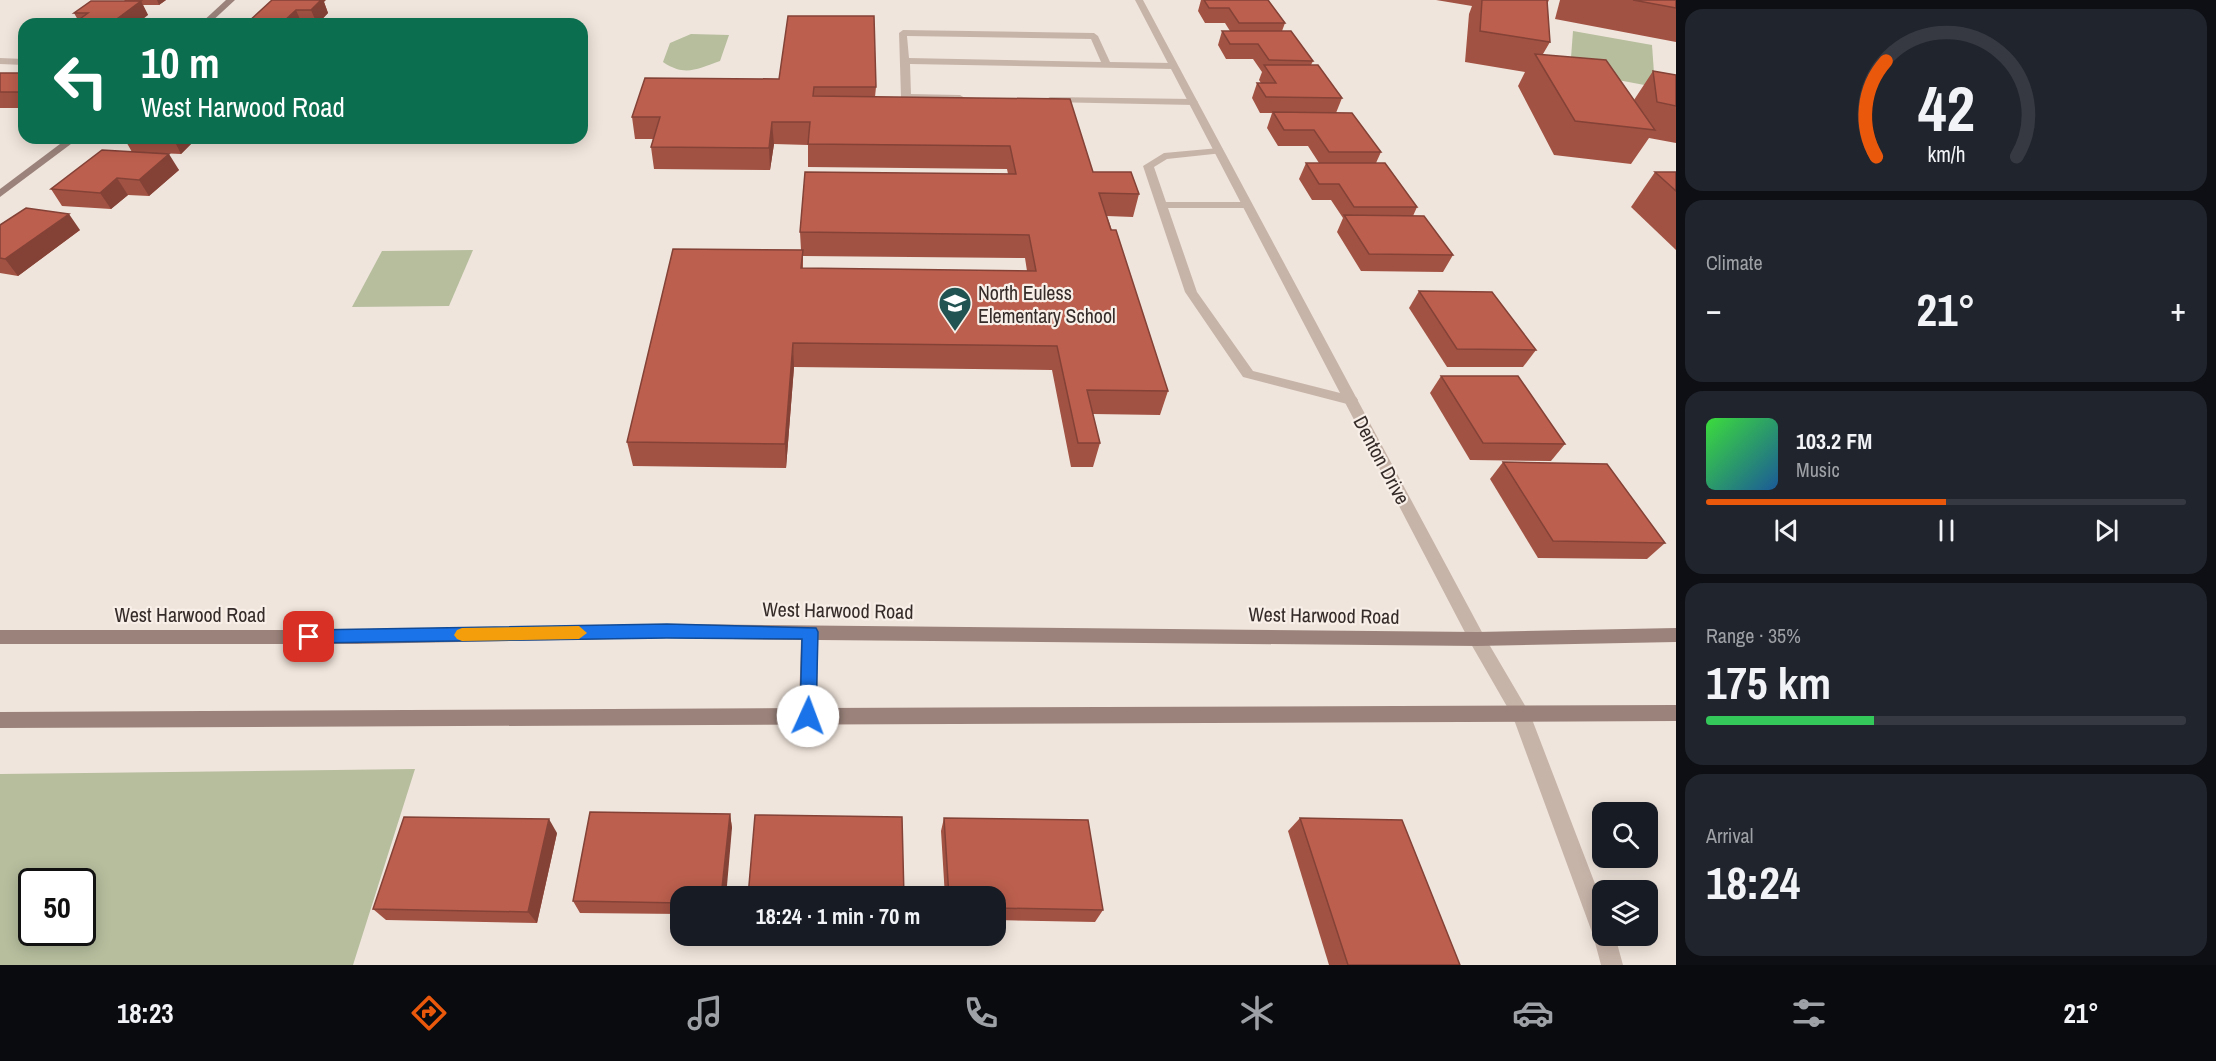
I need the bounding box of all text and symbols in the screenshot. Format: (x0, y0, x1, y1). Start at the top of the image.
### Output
text: 10 m (141, 35, 220, 91)
icon: left (42, 42, 120, 120)
text: 42 (1918, 66, 1974, 150)
text: West Harwood Road (141, 89, 345, 125)
text: km/h (1927, 140, 1965, 169)
text: Climate (1706, 249, 1763, 276)
place label: North Euless Elementary School (978, 279, 1116, 329)
text: 21° (1916, 279, 1976, 340)
school or university icon: North Euless Elementary School (937, 285, 973, 332)
text: − (1706, 287, 1722, 331)
text: + (2170, 287, 2186, 331)
street label: Denton Drive (1347, 411, 1417, 509)
text: 103.2 FM (1796, 426, 1872, 456)
text: Music (1796, 456, 1840, 483)
icon: previous (1770, 514, 1803, 547)
icon: pause (1930, 514, 1963, 547)
icon: next (2090, 514, 2123, 547)
street label: West Harwood Road (762, 595, 914, 625)
street label: West Harwood Road (1248, 600, 1400, 630)
street label: West Harwood Road (114, 601, 266, 628)
pin (283, 611, 334, 662)
icon: arrive (292, 620, 325, 653)
text: Range · 35% (1706, 622, 1801, 649)
text: 175 km (1706, 652, 1831, 713)
position arrow (776, 684, 840, 748)
map controls (1592, 802, 1658, 946)
button: search (1592, 802, 1658, 868)
text: Arrival (1706, 822, 1753, 849)
text: 18:24 (1706, 852, 1800, 913)
speed limit sign: 50 (18, 868, 96, 946)
button: layers (1592, 880, 1658, 946)
text: 18:24 · 1 min · 70 m (756, 901, 920, 931)
icon: directions (408, 992, 450, 1034)
icon: music (684, 992, 726, 1034)
icon: phone (960, 992, 1002, 1034)
icon: climate (1236, 992, 1278, 1034)
icon: car (1512, 992, 1554, 1034)
icon: filters (1788, 992, 1830, 1034)
text: 18:23 (117, 995, 174, 1031)
text: 21° (2064, 995, 2099, 1031)

